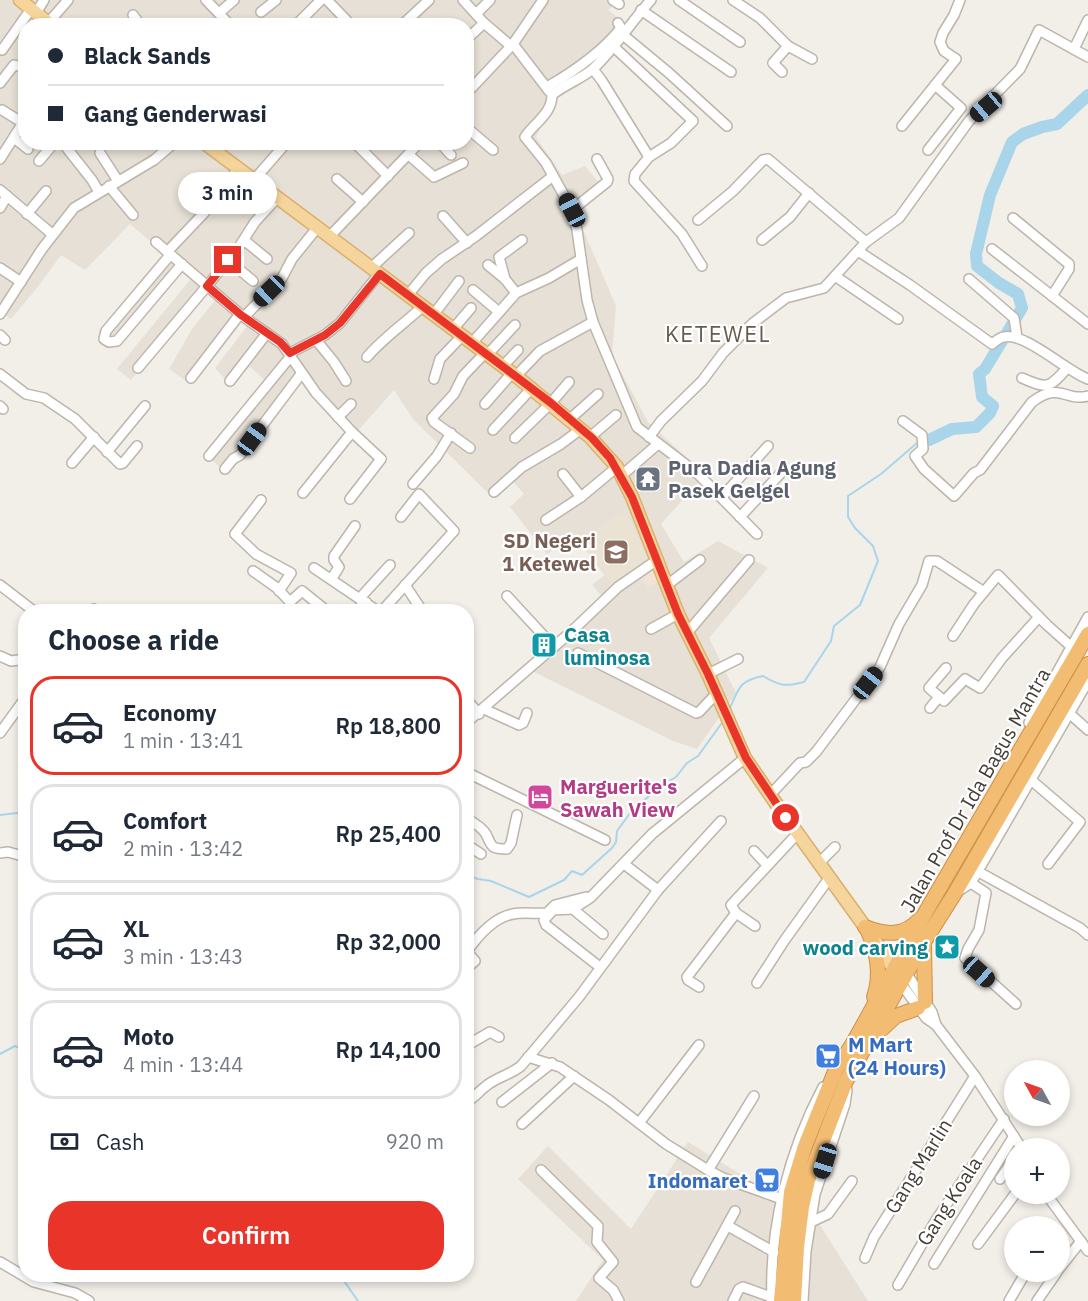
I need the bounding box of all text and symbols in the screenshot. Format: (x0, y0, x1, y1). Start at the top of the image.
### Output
text: Black Sands (84, 41, 211, 70)
car (966, 89, 1006, 125)
text: Gang Genderwasi (84, 99, 267, 128)
callout: 3 min (178, 173, 278, 215)
text: 3 min (202, 179, 253, 206)
car (556, 190, 588, 230)
route end (214, 246, 241, 273)
car (250, 272, 288, 310)
district label: KETEWEL (665, 319, 771, 348)
car (234, 419, 270, 459)
place label: Pura Dadia Agung Pasek Gelgel (668, 454, 837, 504)
temple icon: Pura Dadia Agung Pasek Gelgel (633, 464, 663, 494)
place label: SD Negeri 1 Ketewel (502, 527, 596, 577)
school or university icon: SD Negeri 1 Ketewel (601, 537, 631, 567)
place label: Casa luminosa (564, 621, 650, 671)
text: Choose a ride (48, 622, 219, 657)
building icon: Casa luminosa (529, 630, 559, 660)
car (850, 663, 886, 703)
street label: Jalan Prof Dr Ida Bagus Mantra (894, 663, 1056, 917)
text: Economy (123, 698, 217, 727)
icon: car (51, 699, 105, 753)
text: Rp 18,800 (335, 711, 441, 740)
text: 1 min · 13:41 (123, 727, 243, 754)
place label: Marguerite's Sawah View (560, 773, 677, 823)
hotel icon: Marguerite's Sawah View (525, 782, 555, 812)
route start (772, 804, 799, 831)
text: Comfort (123, 806, 207, 835)
icon: car (51, 807, 105, 861)
text: Rp 25,400 (335, 819, 441, 848)
text: 2 min · 13:42 (123, 835, 243, 862)
text: XL (123, 914, 149, 943)
icon: car (51, 915, 105, 969)
text: Rp 32,000 (335, 927, 441, 956)
place icon: wood carving (932, 932, 962, 962)
place label: wood carving (803, 934, 929, 961)
text: 3 min · 13:43 (123, 943, 243, 970)
car (960, 953, 998, 991)
text: Moto (123, 1022, 174, 1051)
icon: car (51, 1023, 105, 1077)
place label: M Mart (24 Hours) (848, 1031, 946, 1081)
text: Rp 14,100 (335, 1035, 441, 1064)
supermarket icon: M Mart (24 Hours) (813, 1041, 843, 1071)
text: 4 min · 13:44 (123, 1051, 243, 1078)
north arrow (1004, 1060, 1070, 1126)
map controls (1004, 1060, 1070, 1282)
street label: Gang Marlin (878, 1113, 958, 1219)
icon: cash (48, 1125, 81, 1158)
text: Cash (96, 1127, 145, 1156)
text: 920 m (386, 1128, 444, 1155)
button: + (1004, 1138, 1070, 1204)
car (811, 1141, 839, 1181)
street label: Gang Koala (910, 1151, 988, 1251)
supermarket icon: Indomaret (752, 1165, 782, 1195)
place label: Indomaret (648, 1167, 748, 1194)
button: Confirm (48, 1201, 444, 1270)
button: − (1004, 1216, 1070, 1282)

